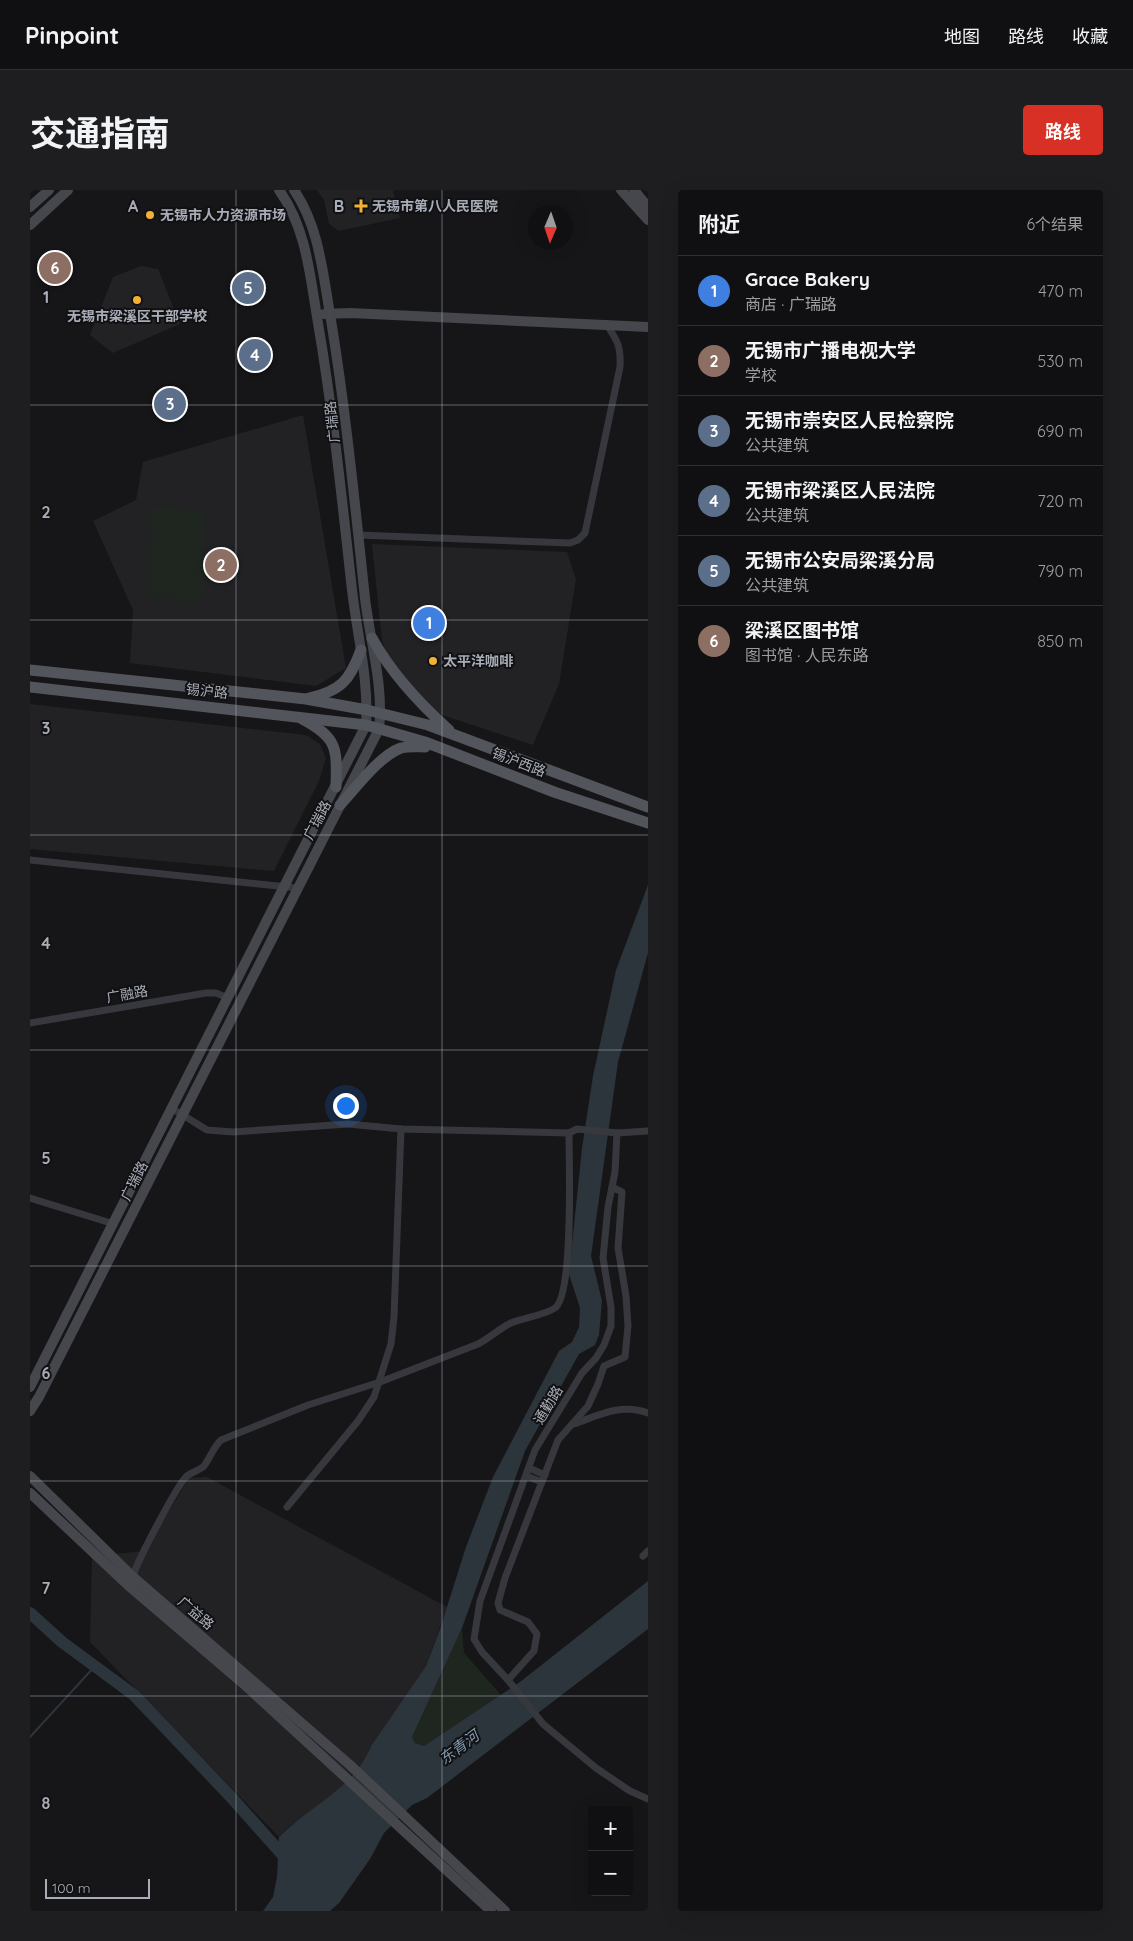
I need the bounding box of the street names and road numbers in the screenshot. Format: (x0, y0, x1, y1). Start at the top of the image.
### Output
street label: 广瑞路 (321, 400, 343, 444)
street label: 锡沪路 (185, 680, 229, 702)
street label: 锡沪西路 (490, 744, 548, 780)
street label: 广瑞路 (299, 797, 335, 843)
street label: 广融路 (105, 981, 149, 1007)
street label: 广瑞路 (116, 1158, 152, 1204)
street label: 通勤路 (529, 1382, 567, 1428)
street label: 广益路 (174, 1592, 218, 1634)

